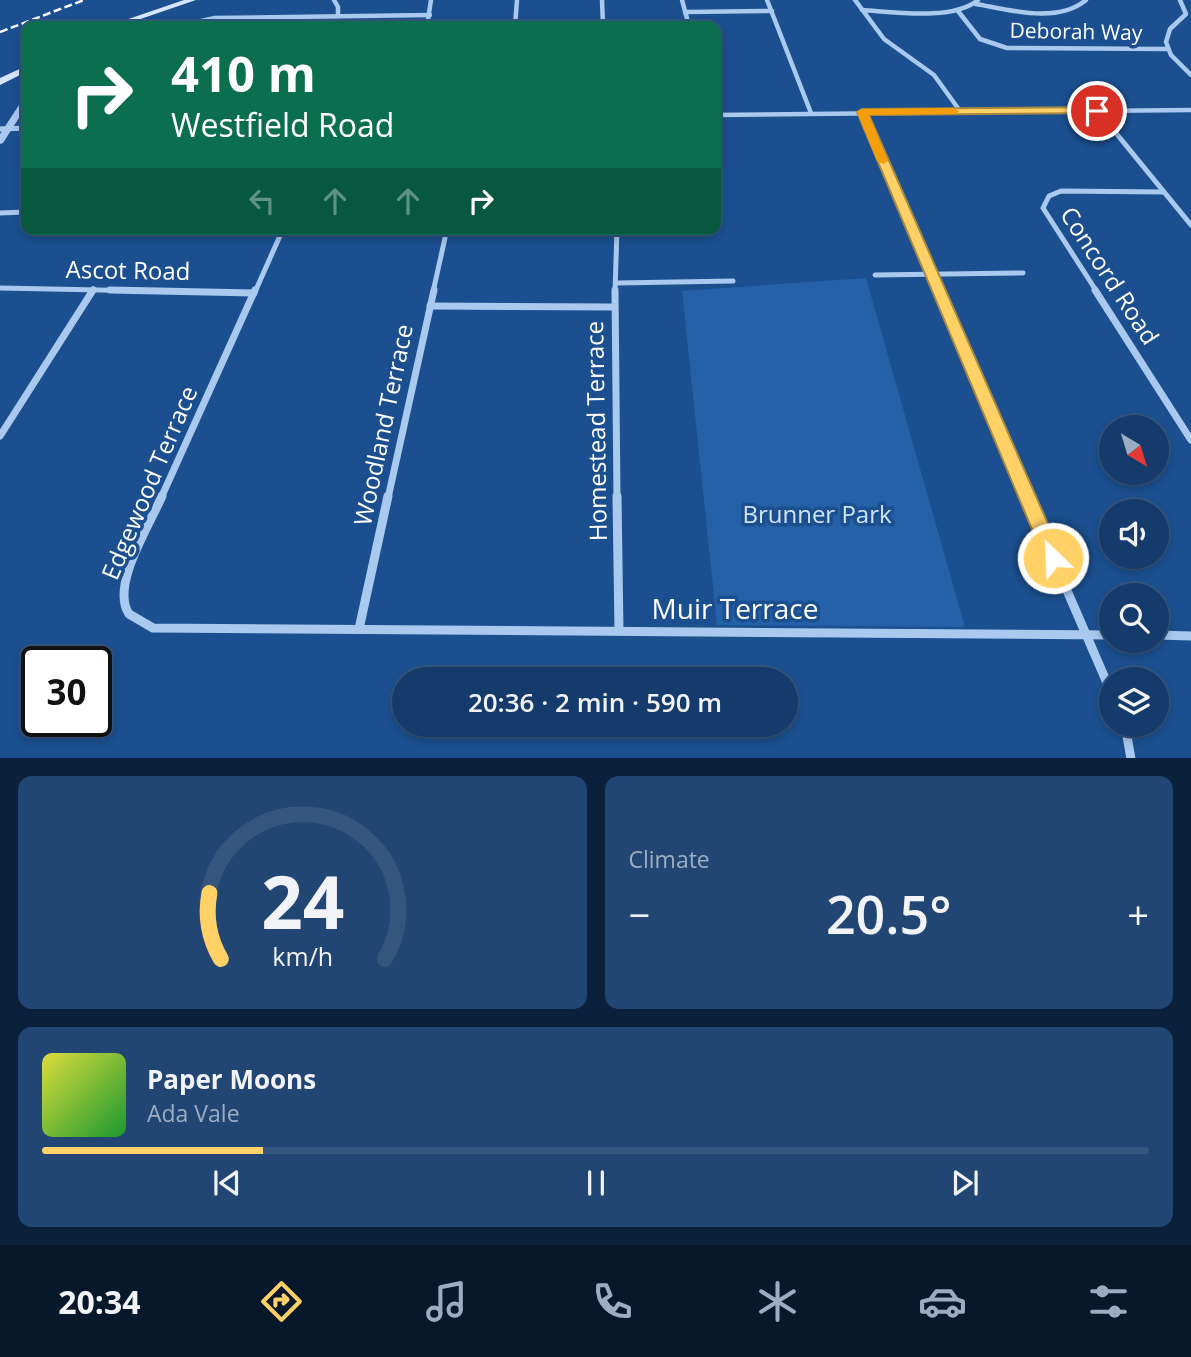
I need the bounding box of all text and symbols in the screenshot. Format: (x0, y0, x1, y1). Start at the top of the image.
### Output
street label: Deborah Way (1009, 16, 1143, 46)
text: 410 m (171, 40, 316, 106)
icon: right (56, 49, 147, 140)
pin (1067, 81, 1127, 141)
icon: arrive (1078, 92, 1116, 130)
text: Westfield Road (171, 103, 394, 146)
icon: left (243, 182, 281, 220)
icon: ahead (316, 182, 354, 220)
icon: ahead (389, 182, 427, 220)
icon: right (462, 182, 500, 220)
street label: Concord Road (1053, 200, 1167, 351)
street label: Ascot Road (65, 252, 191, 287)
street label: Woodland Terrace (345, 321, 420, 529)
street label: Homestead Terrace (577, 321, 614, 541)
street label: Edgewood Terrace (93, 380, 204, 584)
north arrow (1099, 415, 1169, 485)
map controls (1099, 415, 1169, 737)
park label: Brunner Park (742, 497, 892, 530)
button: sound (1099, 499, 1169, 569)
position arrow (1016, 521, 1090, 595)
button: search (1099, 583, 1169, 653)
street label: Muir Terrace (652, 589, 818, 627)
speed limit sign: 30 (21, 646, 112, 737)
button: layers (1099, 667, 1169, 737)
text: 20:36 · 2 min · 590 m (468, 684, 722, 720)
text: Climate (629, 843, 710, 875)
text: 24 (261, 851, 344, 950)
text: 20.5° (826, 878, 952, 949)
text: − (629, 888, 650, 940)
text: + (1127, 888, 1149, 940)
text: km/h (272, 938, 333, 972)
text: Paper Moons (147, 1061, 316, 1097)
text: Ada Vale (147, 1097, 240, 1129)
icon: previous (208, 1164, 246, 1202)
icon: pause (577, 1164, 615, 1202)
icon: next (946, 1164, 984, 1202)
icon: directions (257, 1277, 306, 1326)
icon: music (422, 1277, 471, 1326)
icon: phone (588, 1277, 637, 1326)
icon: climate (753, 1277, 802, 1326)
icon: car (918, 1277, 967, 1326)
icon: filters (1084, 1277, 1133, 1326)
text: 20:34 (58, 1280, 141, 1323)

